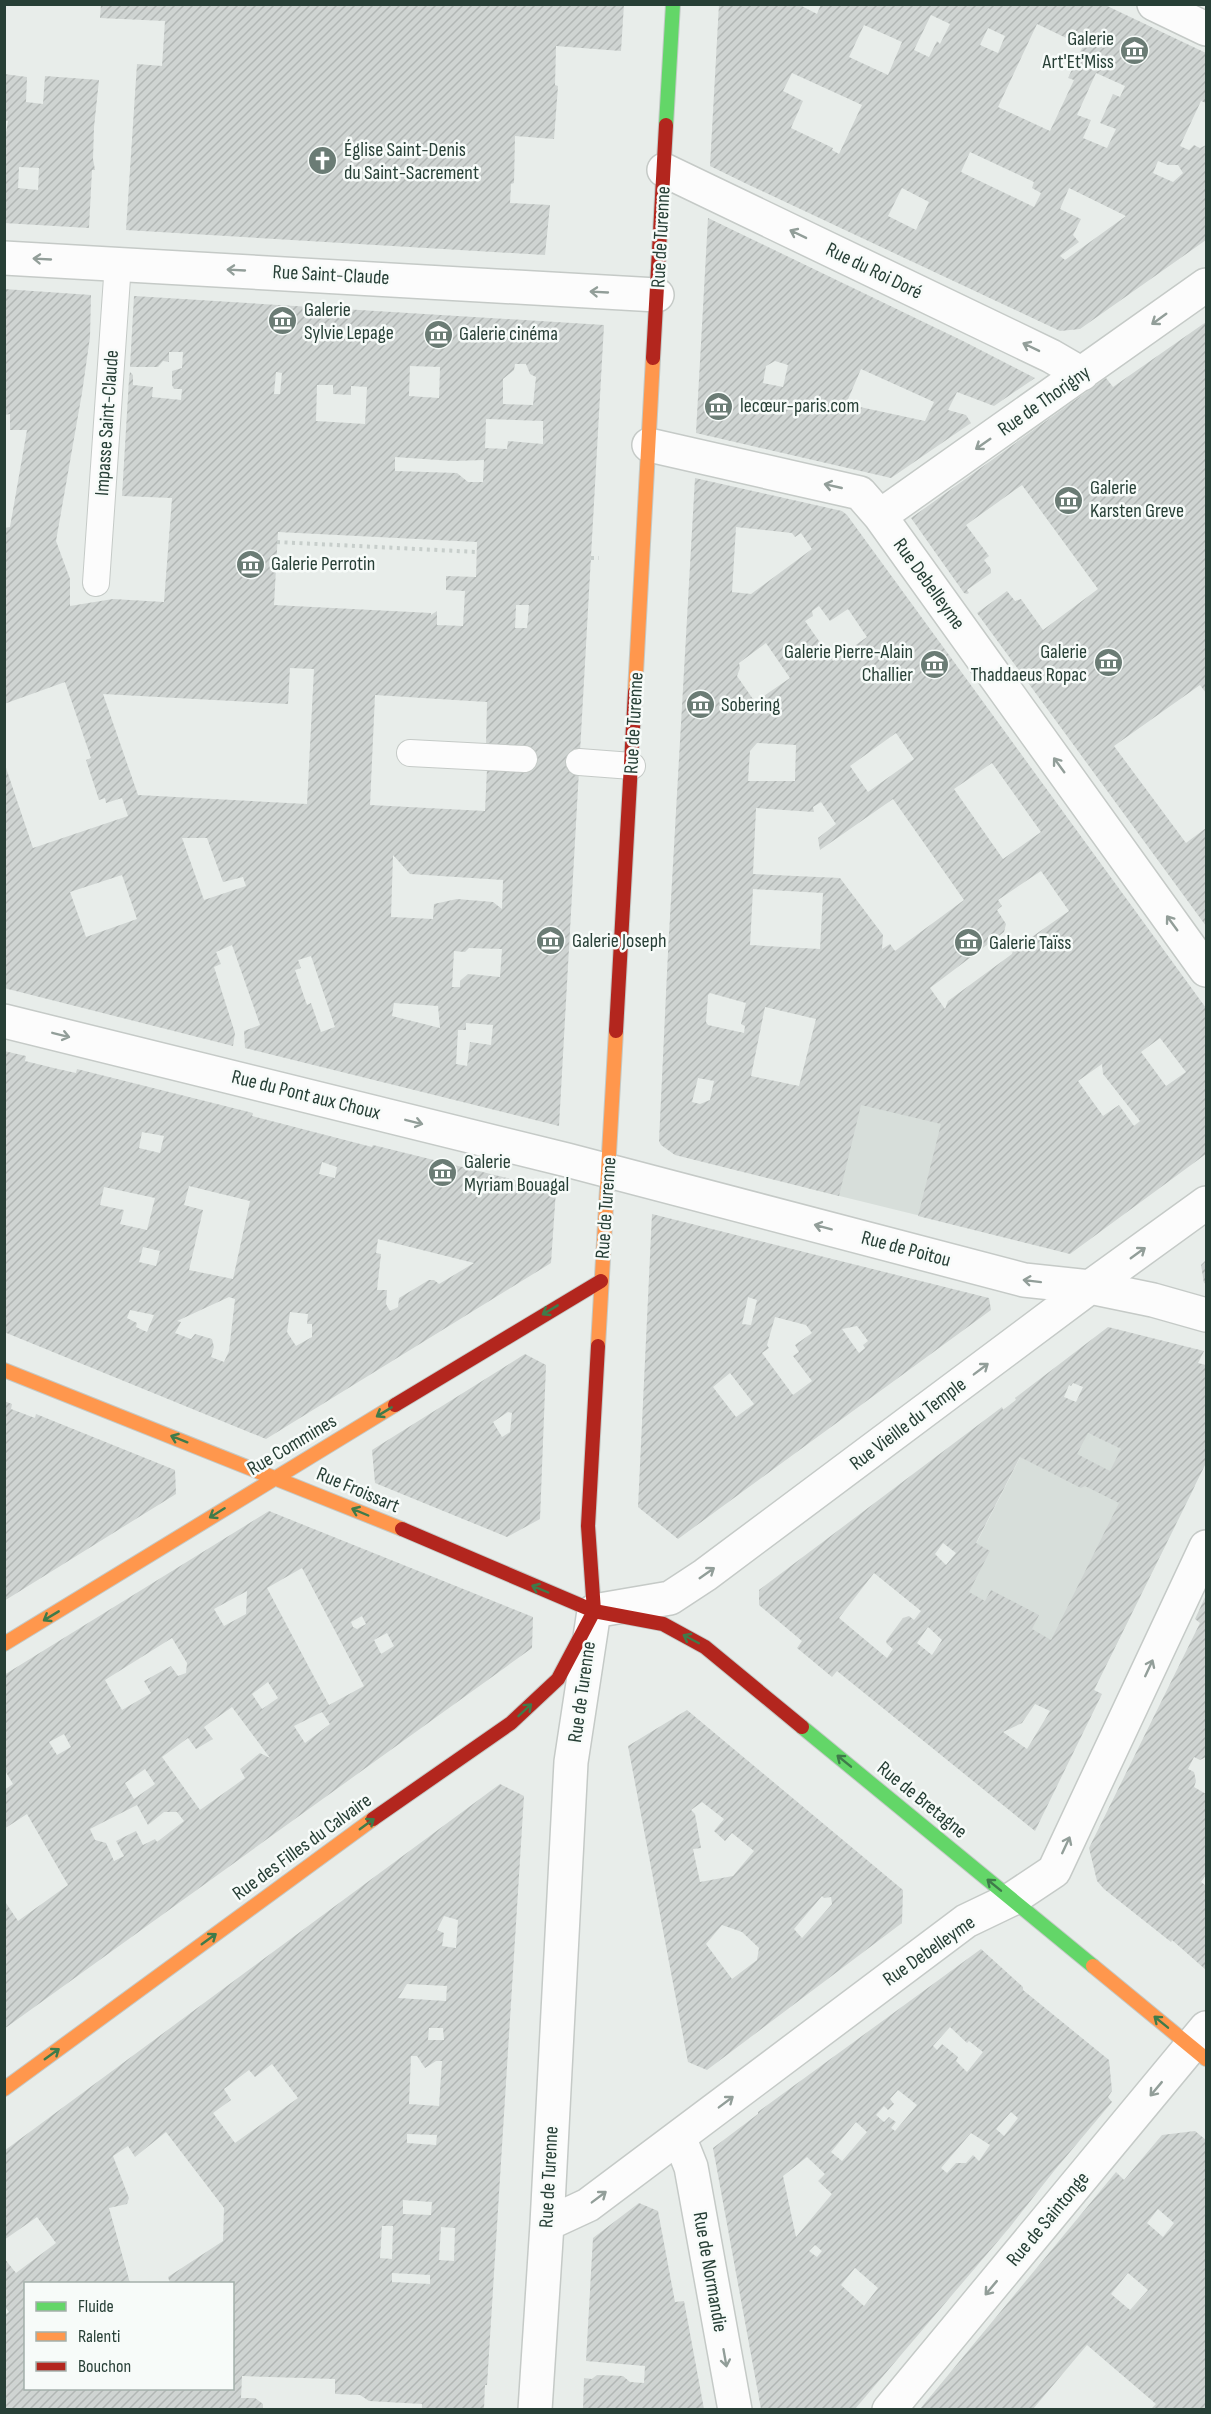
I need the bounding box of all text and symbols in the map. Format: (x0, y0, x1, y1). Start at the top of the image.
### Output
place label: Galerie Art'Et'Miss (1042, 27, 1114, 74)
museum icon: Galerie Art'Et'Miss (1119, 34, 1151, 66)
place label: Église Saint-Denis du Saint-Sacrement (344, 138, 479, 185)
church icon: Église Saint-Denis du Saint-Sacrement (307, 145, 339, 177)
street label: Rue de Turenne (646, 185, 676, 289)
one-way arrow (790, 228, 808, 240)
street label: Rue du Roi Doré (822, 237, 926, 305)
one-way arrow (32, 254, 52, 265)
street label: Rue Saint-Claude (272, 260, 390, 290)
one-way arrow (227, 264, 247, 275)
one-way arrow (589, 286, 609, 297)
place label: Galerie Sylvie Lepage (304, 298, 394, 345)
museum icon: Galerie Sylvie Lepage (267, 305, 299, 337)
one-way arrow (1151, 313, 1167, 325)
museum icon: Galerie cinéma (422, 318, 454, 350)
place label: Galerie cinéma (459, 322, 558, 346)
one-way arrow (1022, 340, 1040, 352)
street label: Impasse Saint-Claude (90, 349, 124, 497)
street label: Rue de Thorigny (993, 360, 1095, 441)
museum icon: lecœur-paris.com (703, 390, 735, 422)
place label: lecœur-paris.com (740, 394, 859, 418)
one-way arrow (975, 438, 991, 450)
place label: Galerie Karsten Greve (1090, 476, 1184, 523)
one-way arrow (824, 480, 843, 492)
museum icon: Galerie Karsten Greve (1053, 484, 1085, 516)
street label: Rue Debelleyme (888, 534, 970, 634)
museum icon: Galerie Perrotin (234, 548, 266, 580)
place label: Galerie Perrotin (271, 552, 375, 576)
place label: Galerie Pierre-Alain Challier (784, 640, 913, 687)
place label: Galerie Thaddaeus Ropac (970, 640, 1087, 687)
museum icon: Galerie Thaddaeus Ropac (1092, 647, 1124, 679)
museum icon: Galerie Pierre-Alain Challier (918, 648, 950, 680)
street label: Rue de Turenne (619, 671, 649, 775)
museum icon: Sobering (684, 689, 716, 721)
place label: Sobering (721, 693, 780, 717)
one-way arrow (1052, 757, 1065, 773)
one-way arrow (1166, 915, 1178, 931)
museum icon: Galerie Joseph (535, 925, 567, 957)
museum icon: Galerie Taïss (952, 927, 984, 959)
place label: Galerie Joseph (572, 929, 666, 953)
place label: Galerie Taïss (989, 931, 1071, 955)
one-way arrow (51, 1029, 70, 1041)
street label: Rue du Pont aux Choux (229, 1065, 383, 1125)
one-way arrow (404, 1116, 423, 1128)
place label: Galerie Myriam Bouagal (464, 1150, 569, 1197)
street label: Rue de Turenne (590, 1156, 622, 1260)
museum icon: Galerie Myriam Bouagal (427, 1157, 459, 1189)
one-way arrow (814, 1221, 833, 1232)
street label: Rue de Poitou (859, 1226, 953, 1272)
one-way arrow (1129, 1247, 1145, 1260)
one-way arrow (1022, 1275, 1042, 1286)
one-way arrow (542, 1305, 559, 1317)
one-way arrow (973, 1363, 989, 1376)
street label: Rue Vieille du Temple (845, 1372, 971, 1476)
one-way arrow (376, 1406, 393, 1418)
street label: Rue Commines (243, 1409, 341, 1481)
one-way arrow (171, 1433, 189, 1444)
street label: Rue Froissart (313, 1462, 403, 1518)
one-way arrow (352, 1506, 370, 1517)
one-way arrow (209, 1508, 226, 1520)
one-way arrow (698, 1567, 714, 1579)
one-way arrow (531, 1583, 549, 1594)
one-way arrow (43, 1610, 60, 1622)
one-way arrow (683, 1633, 701, 1644)
street label: Rue de Turenne (563, 1640, 601, 1744)
one-way arrow (1144, 1660, 1156, 1678)
one-way arrow (517, 1703, 532, 1717)
one-way arrow (836, 1754, 852, 1767)
street label: Rue de Bretagne (872, 1756, 972, 1844)
street label: Rue des Filles du Calvaire (228, 1789, 376, 1905)
one-way arrow (358, 1818, 374, 1830)
one-way arrow (1061, 1836, 1073, 1854)
one-way arrow (986, 1878, 1002, 1891)
street label: Rue Debelleyme (878, 1910, 980, 1992)
one-way arrow (201, 1933, 217, 1945)
one-way arrow (1153, 2015, 1169, 2028)
one-way arrow (43, 2048, 59, 2060)
one-way arrow (1149, 2081, 1162, 2097)
one-way arrow (718, 2096, 734, 2108)
street label: Rue de Turenne (534, 2125, 564, 2229)
street label: Rue de Saintonge (1002, 2167, 1094, 2271)
one-way arrow (590, 2191, 606, 2203)
street label: Rue de Normandie (688, 2210, 732, 2334)
one-way arrow (984, 2280, 997, 2296)
legend (24, 2282, 234, 2390)
text: Fluide (78, 2296, 114, 2317)
text: Ralenti (78, 2326, 120, 2347)
one-way arrow (720, 2348, 731, 2368)
text: Bouchon (78, 2356, 131, 2377)

